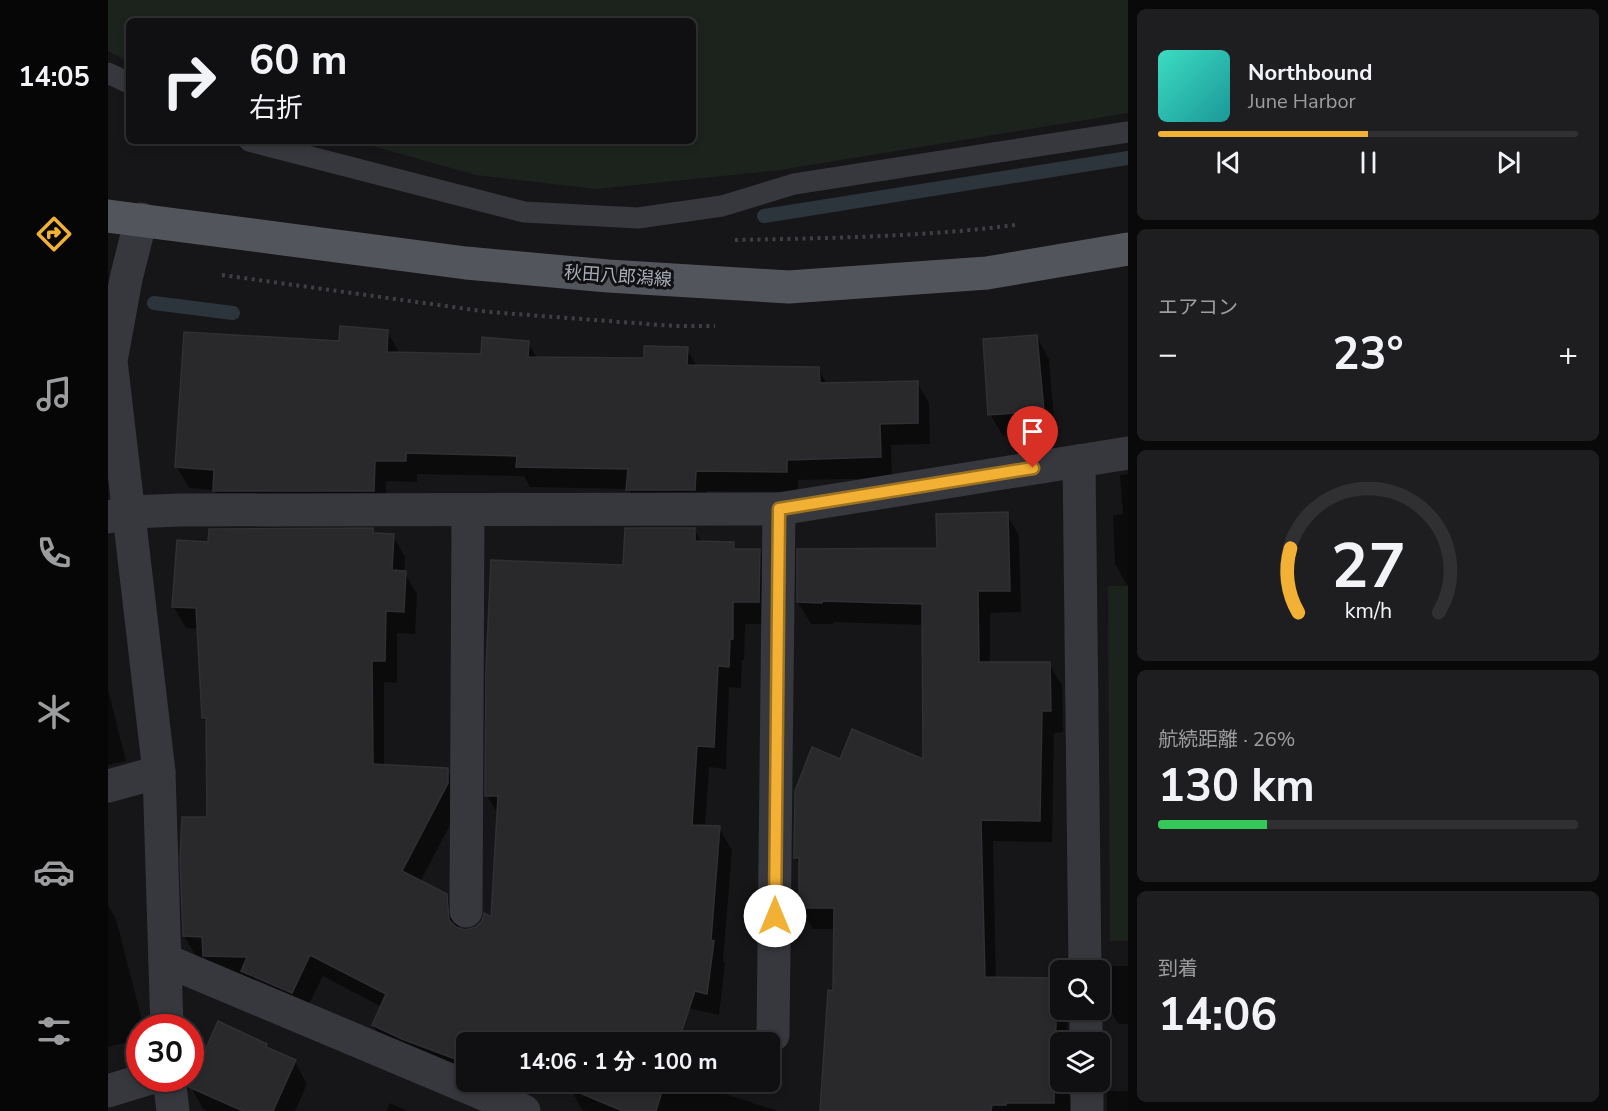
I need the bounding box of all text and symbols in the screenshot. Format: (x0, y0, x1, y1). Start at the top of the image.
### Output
text: 60 m (249, 32, 348, 89)
icon: right (150, 42, 228, 120)
text: Northbound (1248, 58, 1372, 88)
text: 14:05 (18, 59, 90, 96)
text: June Harbor (1248, 88, 1356, 115)
text: 右折 (249, 90, 303, 127)
icon: previous (1212, 146, 1245, 179)
icon: pause (1352, 146, 1385, 179)
icon: next (1492, 146, 1525, 179)
icon: directions (33, 213, 75, 255)
street label: 秋田八郎潟線 (563, 260, 673, 292)
text: エアコン (1158, 294, 1238, 321)
text: 23° (1332, 324, 1404, 385)
text: − (1158, 332, 1178, 377)
text: + (1558, 332, 1578, 377)
icon: music (33, 373, 75, 415)
pin (1007, 406, 1058, 468)
icon: arrive (1016, 415, 1049, 448)
text: 27 (1331, 524, 1405, 609)
icon: phone (33, 532, 75, 574)
text: km/h (1344, 596, 1392, 626)
icon: climate (33, 691, 75, 733)
text: 航続距離 · 26% (1158, 726, 1295, 753)
text: 130 km (1158, 756, 1315, 817)
icon: car (33, 851, 75, 893)
position arrow (743, 884, 807, 948)
text: 到着 (1158, 955, 1198, 982)
map controls (1050, 960, 1110, 1092)
button: search (1050, 960, 1110, 1020)
text: 14:06 (1158, 985, 1277, 1046)
icon: filters (33, 1010, 75, 1052)
speed limit sign: 30 (126, 1014, 204, 1092)
button: layers (1050, 1032, 1110, 1092)
text: 14:06 · 1 分 · 100 m (519, 1047, 717, 1077)

